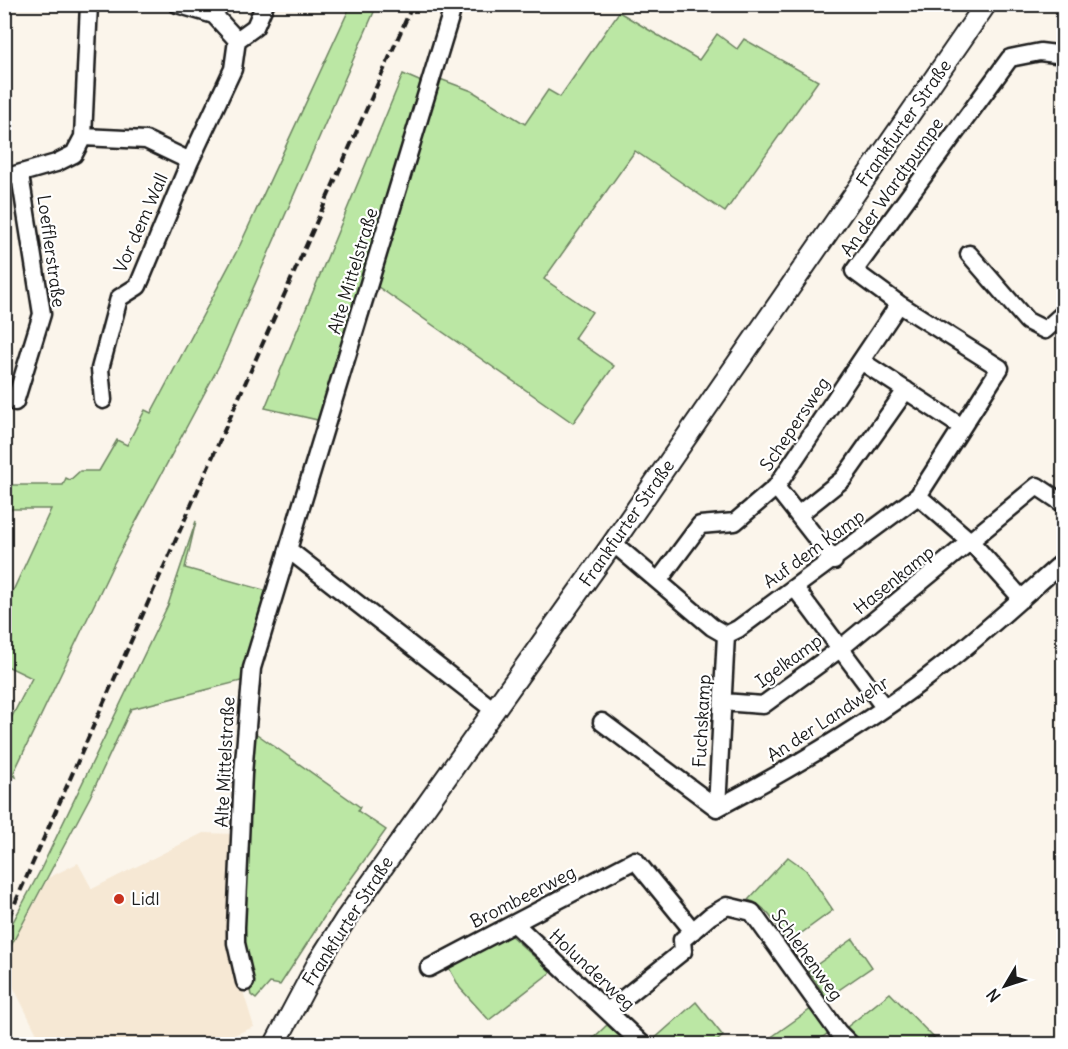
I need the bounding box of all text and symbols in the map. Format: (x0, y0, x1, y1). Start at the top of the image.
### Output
street label: Frankfurter Straße (851, 55, 956, 191)
street label: An der Wardtpumpe (835, 113, 948, 261)
street label: Vor dem Wall (108, 169, 173, 276)
street label: Loefflerstraße (32, 193, 71, 309)
street label: Alte Mittelstraße (322, 205, 383, 337)
street label: Schepersweg (755, 372, 834, 475)
street label: Frankfurter Straße (574, 455, 679, 591)
street label: Auf dem Kamp (758, 504, 869, 593)
street label: Hasenkamp (849, 540, 939, 619)
street label: Igelkamp (751, 629, 826, 692)
street label: An der Landwehr (762, 670, 894, 767)
street label: Fuchskamp (688, 674, 715, 768)
street label: Alte Mittelstraße (210, 696, 239, 828)
street label: Frankfurter Straße (297, 852, 398, 990)
street label: Brombeerweg (466, 860, 579, 933)
place label: Lidl (131, 887, 159, 910)
marker: Lidl (112, 892, 126, 906)
street label: Schlehenweg (766, 904, 848, 1005)
street label: Holunderweg (544, 924, 640, 1015)
north arrow (975, 956, 1035, 1016)
text: N (982, 985, 1005, 1006)

